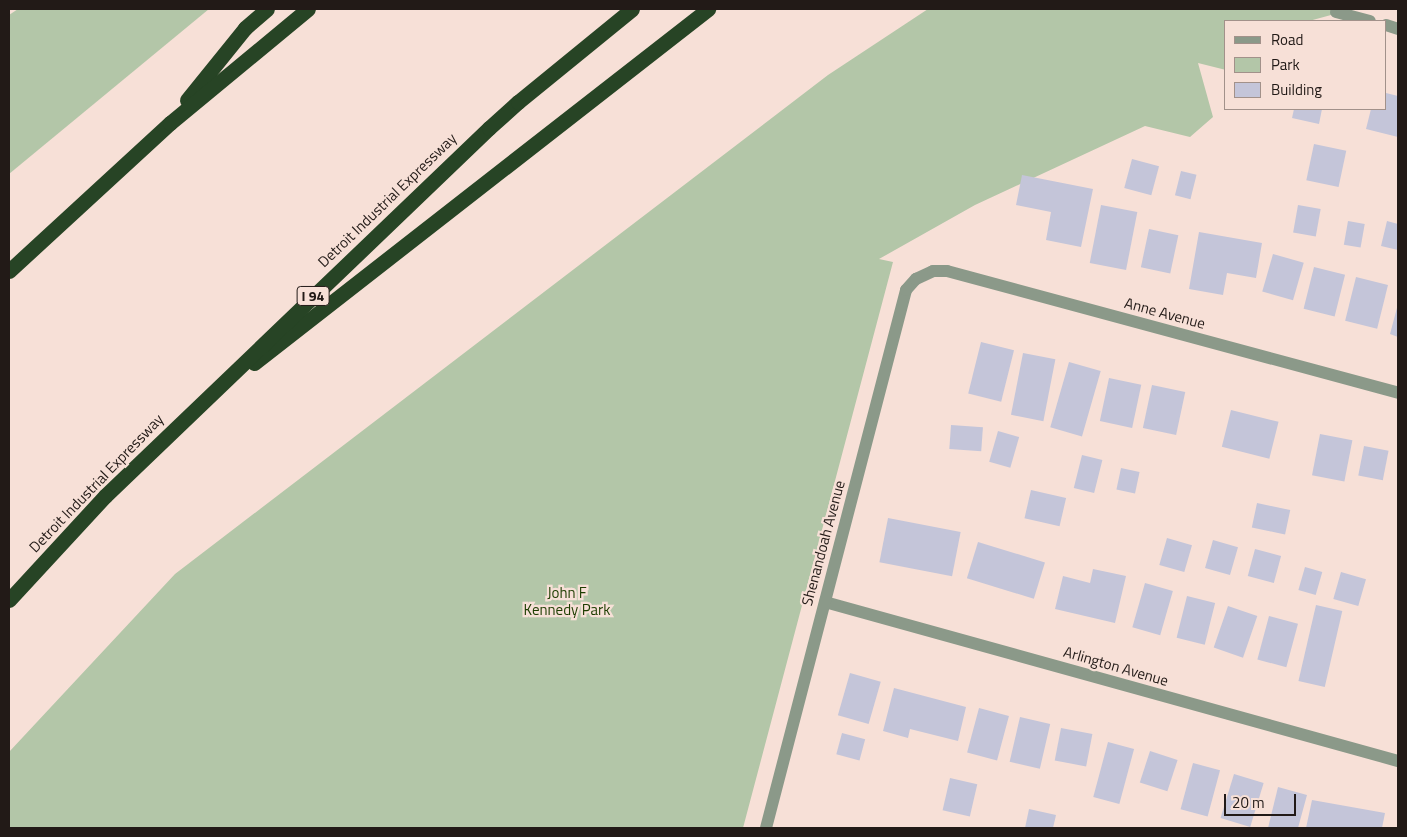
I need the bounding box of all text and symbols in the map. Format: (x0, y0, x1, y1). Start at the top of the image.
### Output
legend (1224, 20, 1387, 110)
text: Road (1271, 28, 1303, 51)
text: Park (1271, 53, 1300, 76)
text: Building (1271, 78, 1322, 101)
street label: Detroit Industrial Expressway (314, 129, 460, 271)
road number: I 94 (296, 284, 330, 308)
street label: Anne Avenue (1123, 294, 1207, 332)
street label: Detroit Industrial Expressway (25, 410, 167, 556)
street label: Shenandoah Avenue (798, 478, 848, 608)
park label: John F Kennedy Park (524, 583, 610, 618)
street label: Arlington Avenue (1062, 642, 1170, 690)
scale bar (1227, 784, 1300, 816)
text: 20 m (1232, 791, 1265, 814)

